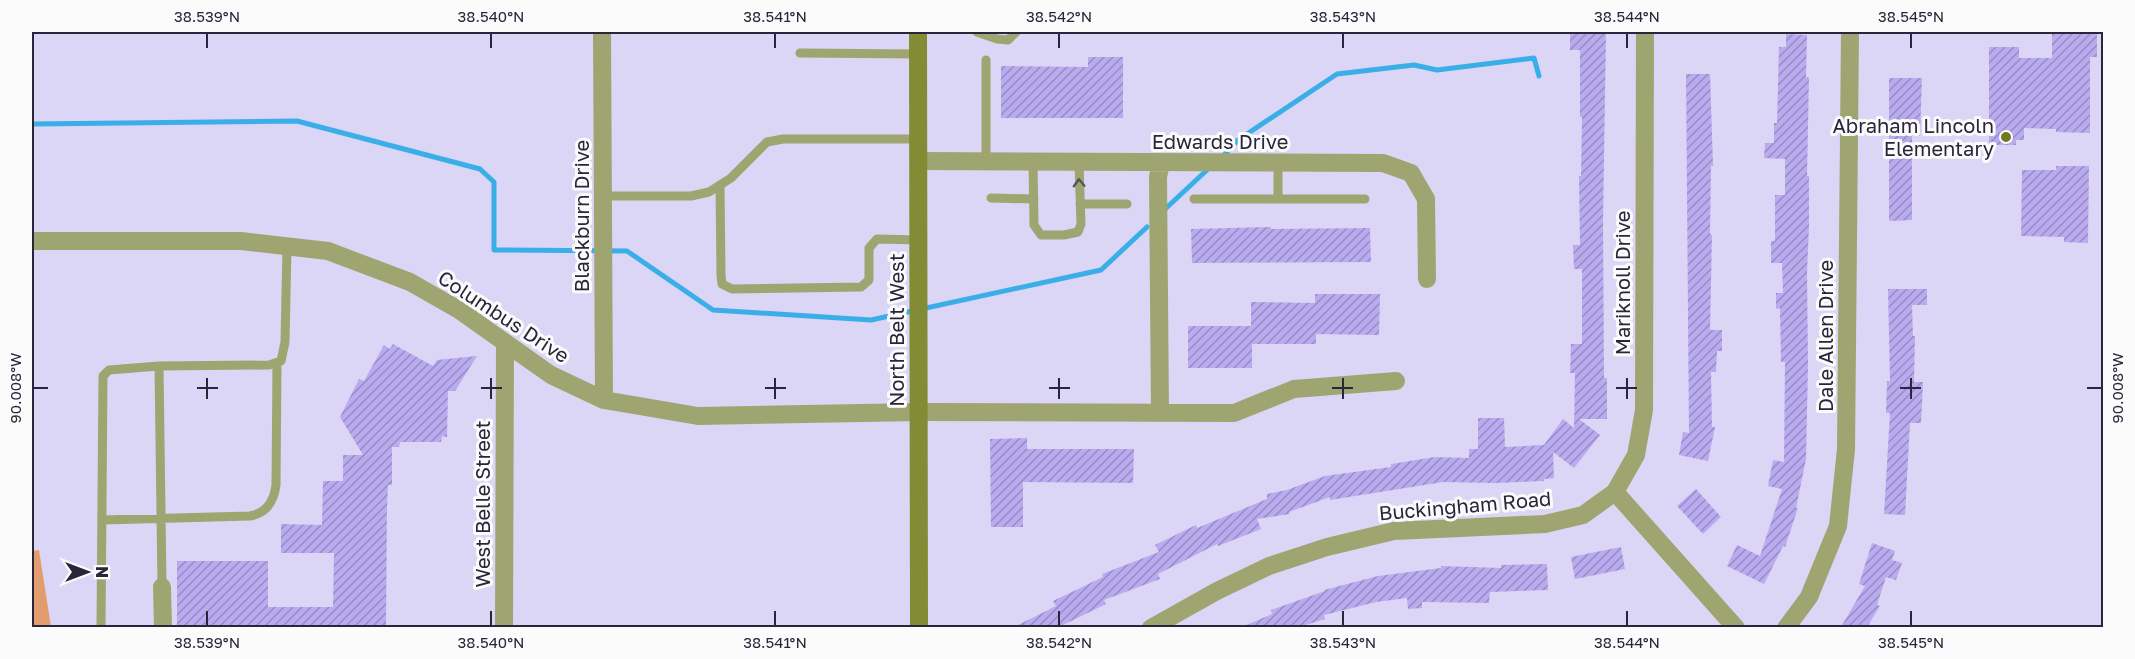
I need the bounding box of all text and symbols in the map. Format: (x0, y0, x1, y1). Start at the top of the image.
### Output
text: 38.539°N (174, 7, 240, 25)
text: 38.540°N (458, 7, 524, 25)
text: 38.541°N (743, 7, 807, 25)
text: 38.542°N (1026, 7, 1092, 25)
text: 38.543°N (1310, 7, 1376, 25)
text: 38.544°N (1594, 7, 1660, 25)
text: 38.545°N (1878, 7, 1944, 25)
place label: Abraham Lincoln Elementary (1832, 113, 1994, 160)
street label: Edwards Drive (1152, 129, 1288, 153)
marker: Abraham Lincoln Elementary (1999, 130, 2013, 144)
street label: Blackburn Drive (569, 140, 593, 292)
one-way arrow (1073, 179, 1086, 188)
street label: Mariknoll Drive (1610, 211, 1634, 355)
street label: North Belt West (884, 253, 908, 407)
street label: Dale Allen Drive (1813, 260, 1837, 412)
street label: Columbus Drive (434, 265, 574, 367)
text: 90.008°W (6, 353, 24, 423)
text: 90.008°W (2108, 353, 2126, 423)
street label: West Belle Street (470, 421, 494, 588)
street label: Buckingham Road (1378, 486, 1552, 524)
north arrow (57, 542, 117, 602)
text: N (92, 566, 112, 578)
text: 38.539°N (174, 633, 240, 651)
text: 38.540°N (458, 633, 524, 651)
text: 38.541°N (743, 633, 807, 651)
text: 38.542°N (1026, 633, 1092, 651)
text: 38.543°N (1310, 633, 1376, 651)
text: 38.544°N (1594, 633, 1660, 651)
text: 38.545°N (1878, 633, 1944, 651)

